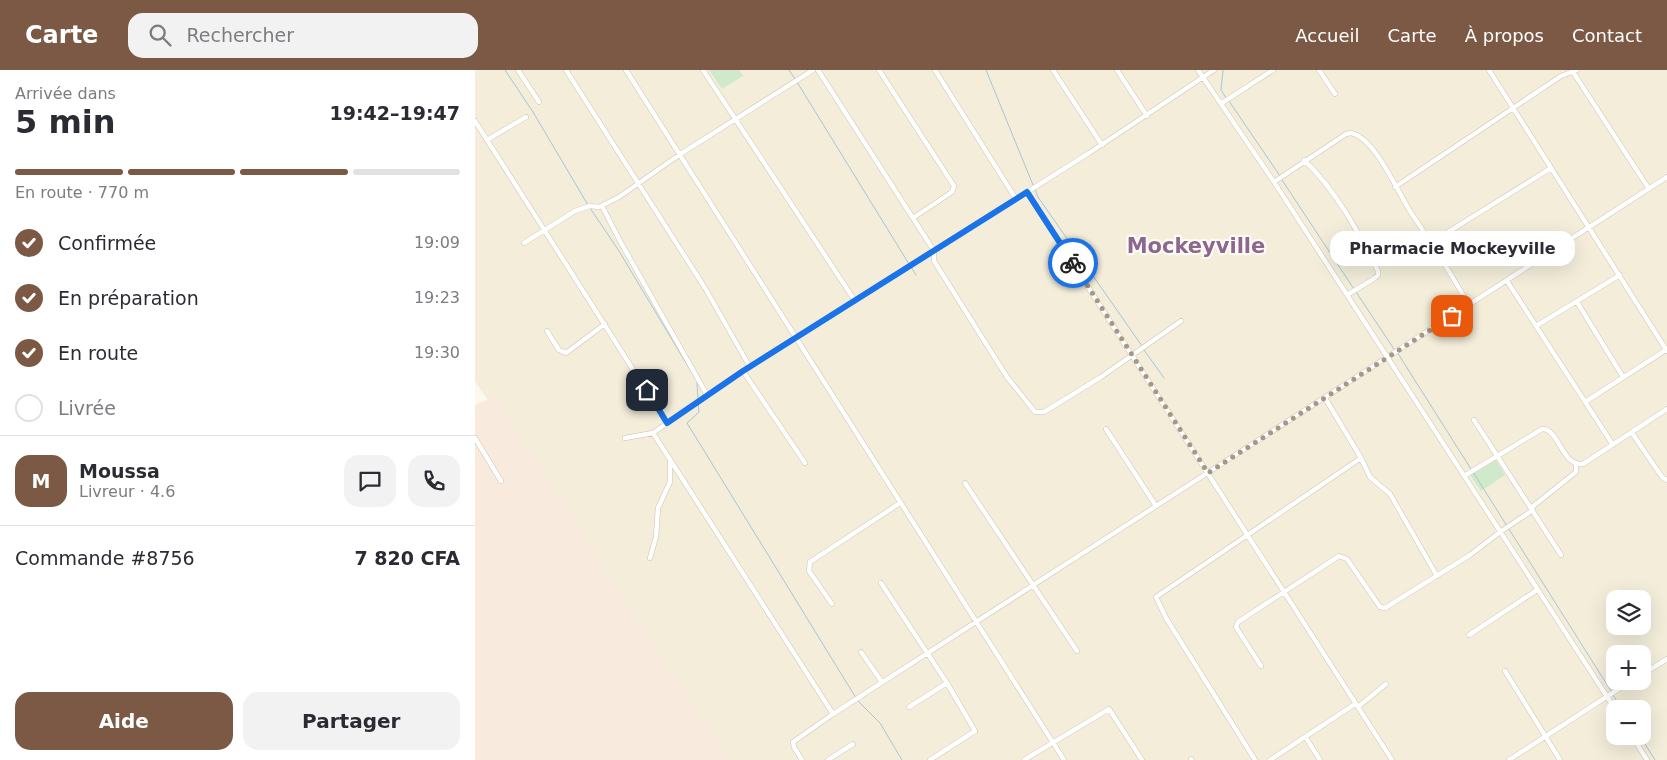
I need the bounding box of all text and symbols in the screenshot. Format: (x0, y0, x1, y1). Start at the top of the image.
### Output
search box (128, 13, 478, 58)
text: Carte (25, 21, 98, 49)
icon: search (146, 21, 174, 49)
text: Rechercher (186, 24, 294, 46)
text: Accueil (1295, 25, 1360, 46)
text: Carte (1388, 25, 1437, 46)
text: À propos (1465, 25, 1544, 46)
text: Contact (1572, 25, 1642, 46)
text: Arrivée dans (15, 84, 116, 103)
text: 19:42–19:47 (330, 102, 460, 124)
text: 5 min (15, 103, 116, 141)
text: En route · 770 m (15, 183, 149, 202)
icon: check (15, 229, 43, 257)
callout: Pharmacie Mockeyville (1329, 231, 1575, 266)
text: Confirmée (58, 232, 156, 254)
text: 19:09 (414, 233, 460, 252)
district label: Mockeyville (1127, 234, 1265, 258)
courier (1048, 238, 1098, 288)
text: Pharmacie Mockeyville (1349, 239, 1556, 258)
icon: bike (1059, 249, 1087, 277)
icon: check (15, 284, 43, 312)
text: En préparation (58, 287, 199, 309)
text: 19:23 (414, 288, 460, 307)
pin (1431, 295, 1473, 337)
icon: bag (1438, 302, 1466, 330)
icon: check (15, 339, 43, 367)
text: En route (58, 342, 138, 364)
text: 19:30 (414, 343, 460, 362)
pin (626, 369, 668, 411)
icon: home (633, 376, 661, 404)
text: Livrée (58, 397, 116, 419)
button: chat (344, 455, 396, 507)
button: phone (408, 455, 460, 507)
text: Moussa (79, 460, 160, 482)
text: M (32, 470, 50, 492)
text: Livreur · 4.6 (79, 482, 175, 501)
text: Commande #8756 (15, 547, 195, 569)
text: 7 820 CFA (354, 547, 460, 569)
map controls (1606, 590, 1651, 745)
button: layers (1606, 590, 1651, 635)
button: + (1606, 645, 1651, 690)
button: Aide (15, 692, 233, 750)
button: Partager (243, 692, 460, 750)
button: − (1606, 700, 1651, 745)

